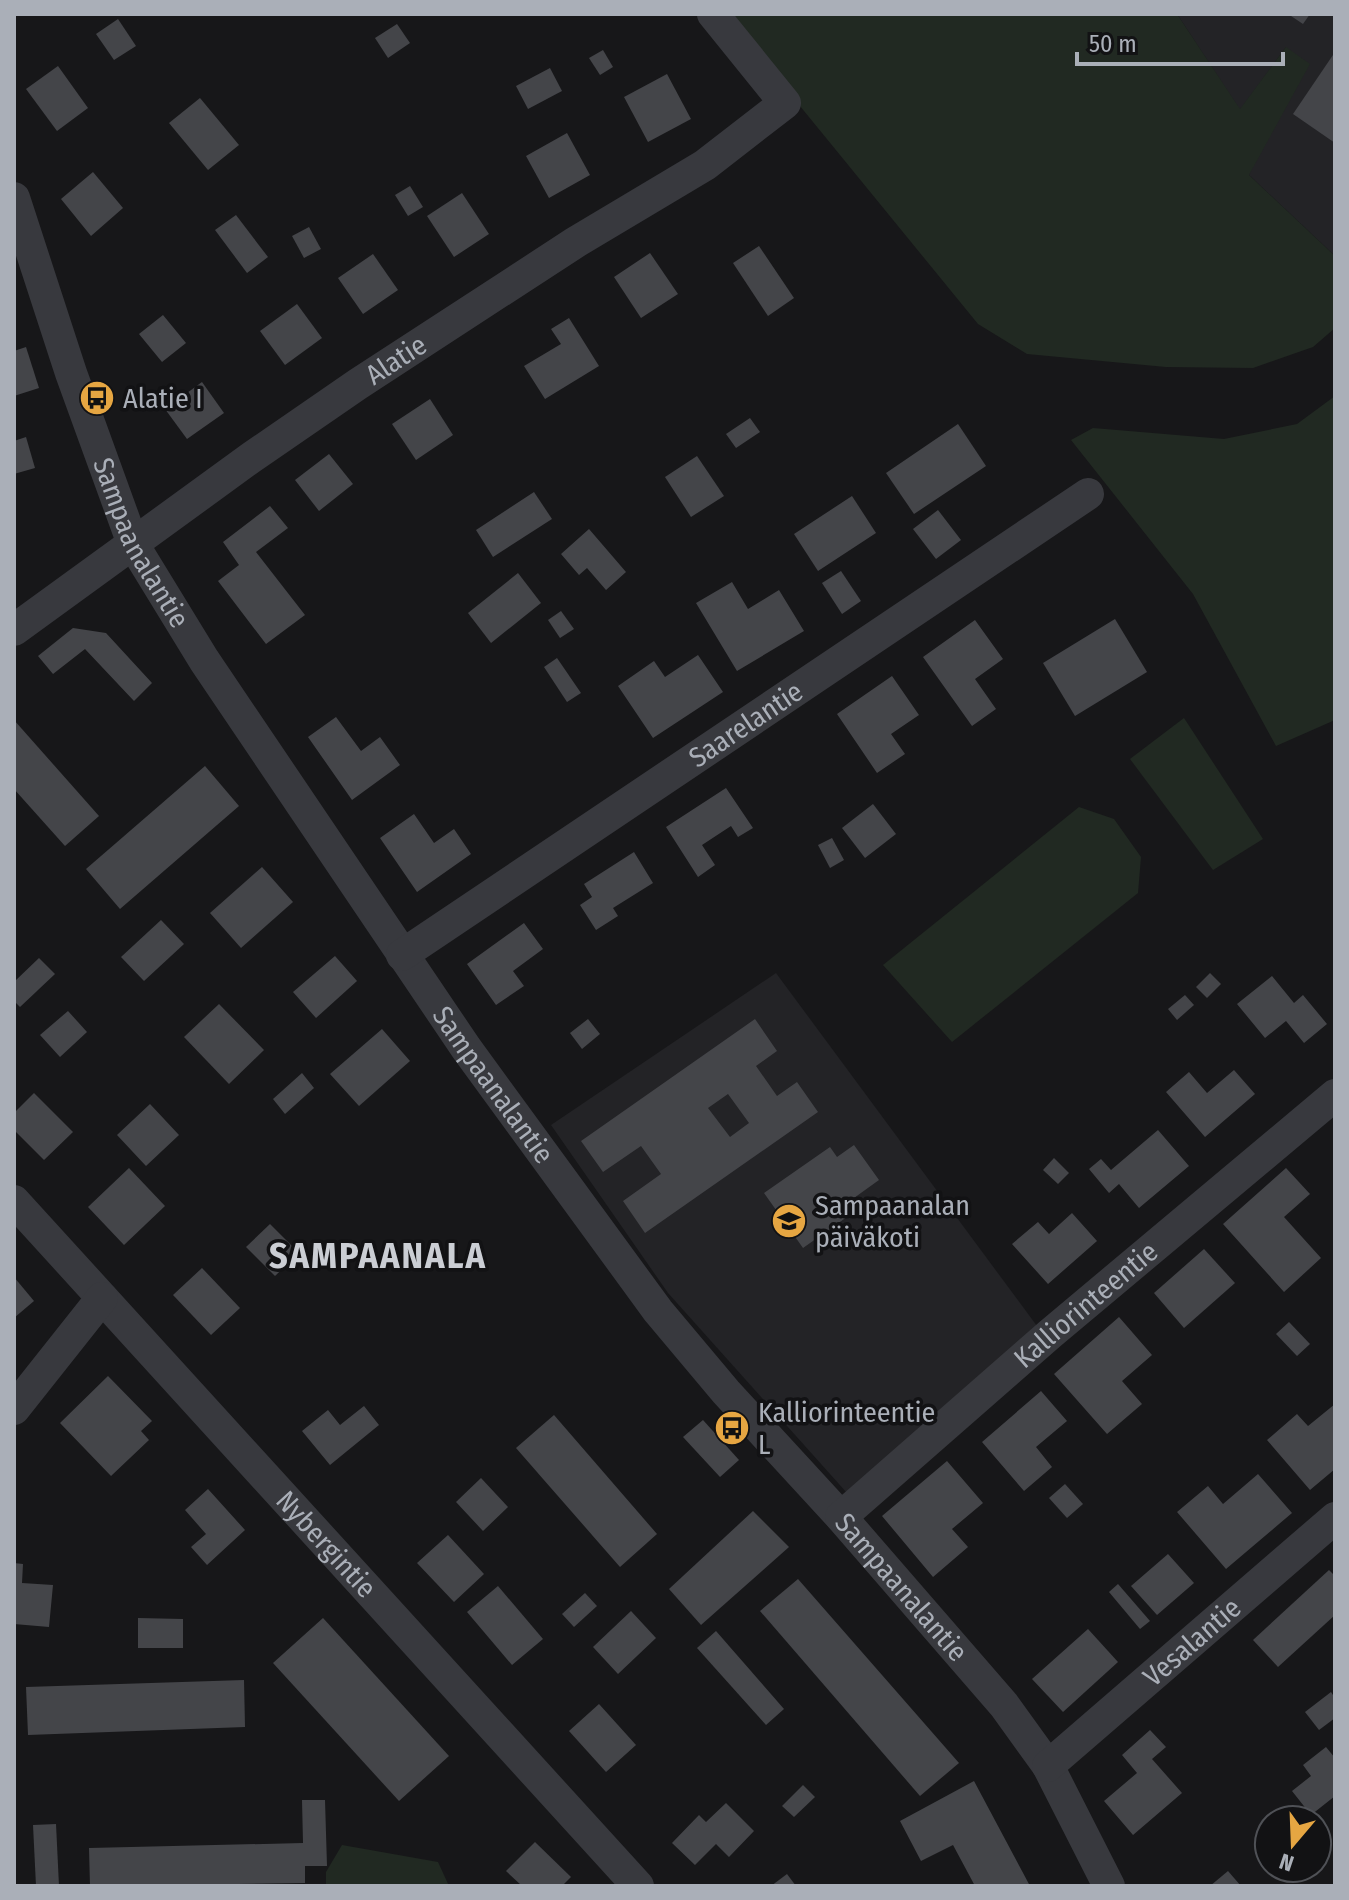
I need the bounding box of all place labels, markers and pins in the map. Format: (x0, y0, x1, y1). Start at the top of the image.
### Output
bus stop icon: Alatie I (78, 379, 116, 417)
place label: Alatie I (123, 382, 203, 415)
place label: Sampaanalan päiväkoti (815, 1189, 970, 1254)
school or university icon: Sampaanalan päiväkoti (770, 1202, 808, 1240)
place label: Kalliorinteentie L (758, 1396, 935, 1461)
bus stop icon: Kalliorinteentie L (713, 1409, 751, 1447)

